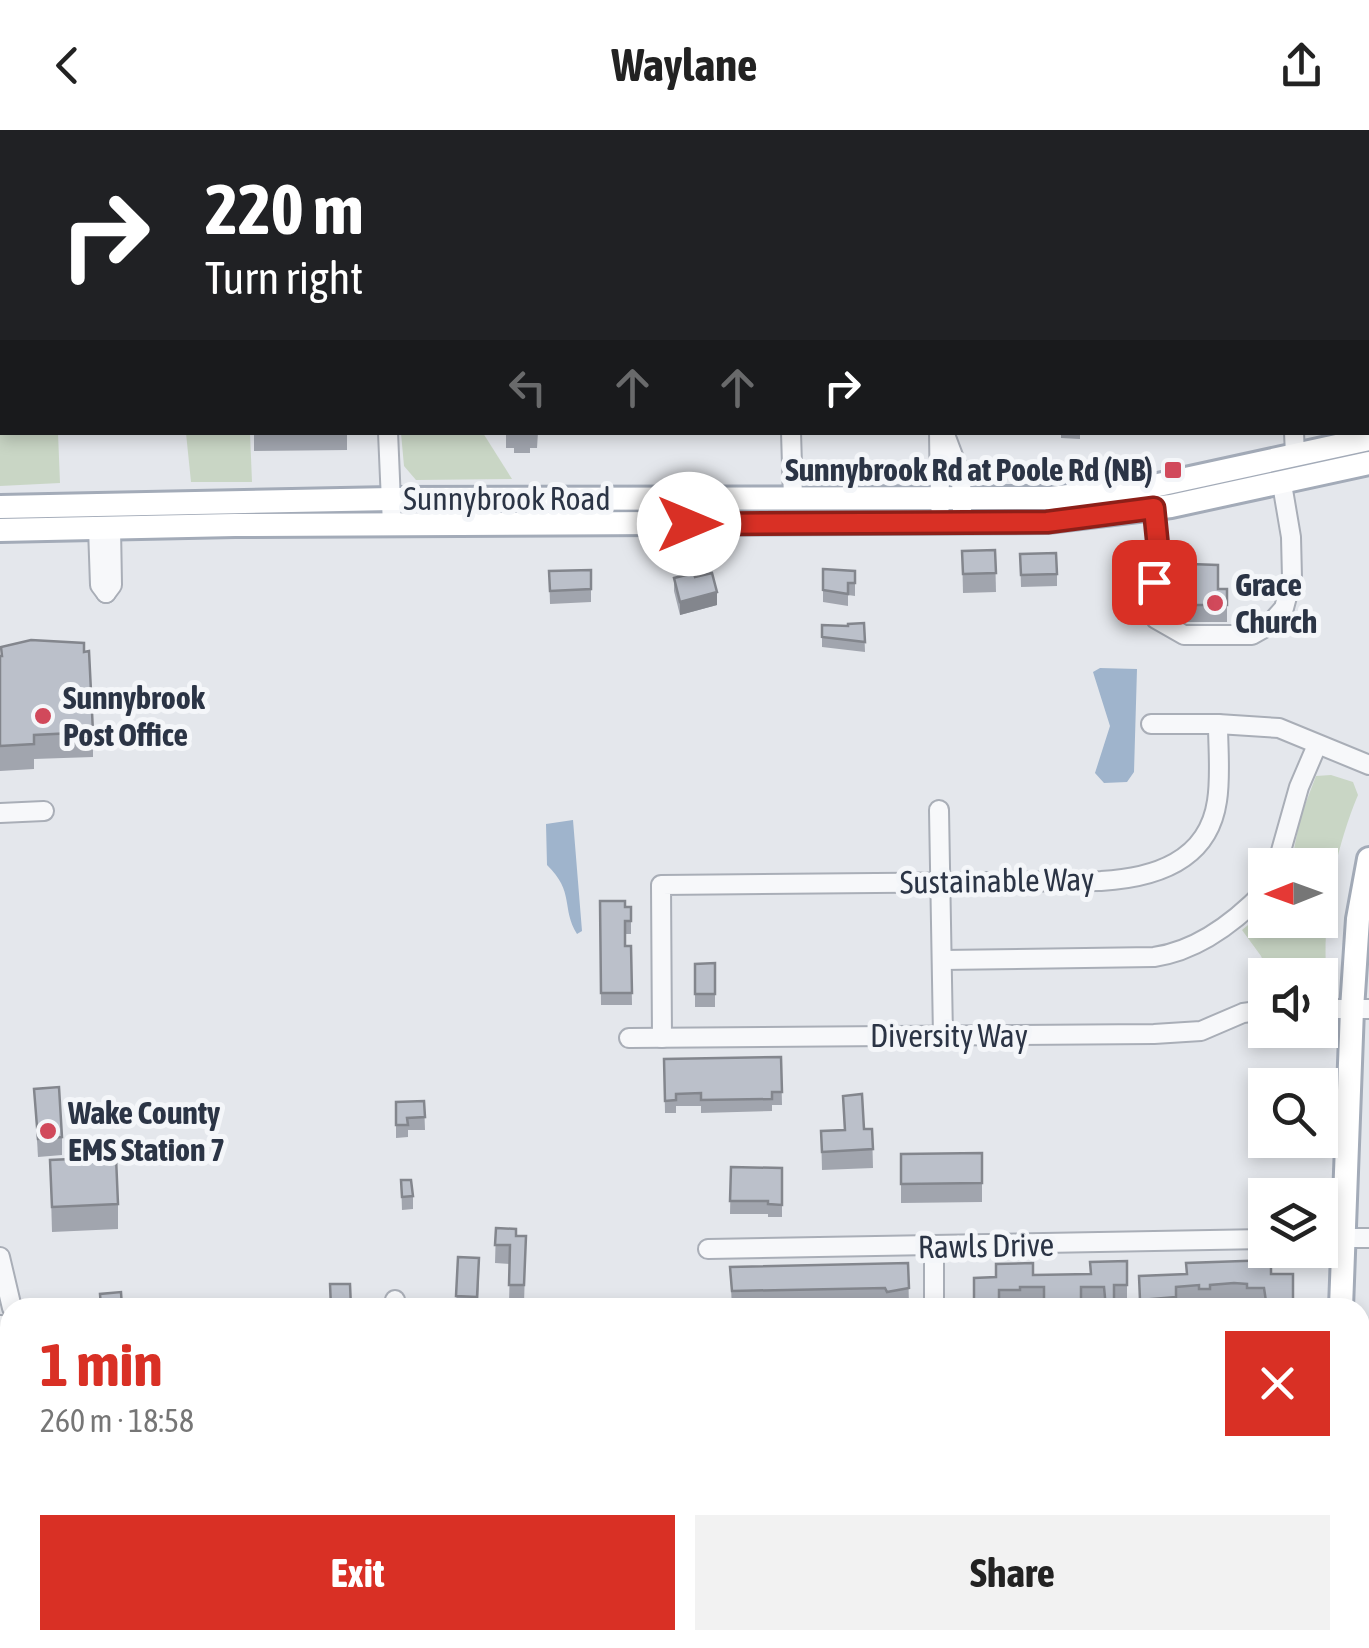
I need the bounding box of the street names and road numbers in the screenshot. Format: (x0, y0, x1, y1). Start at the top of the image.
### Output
street label: Sunnybrook Road (403, 480, 611, 517)
street label: Sustainable Way (899, 860, 1095, 901)
street label: Diversity Way (870, 1017, 1028, 1054)
street label: Rawls Drive (918, 1226, 1054, 1265)

